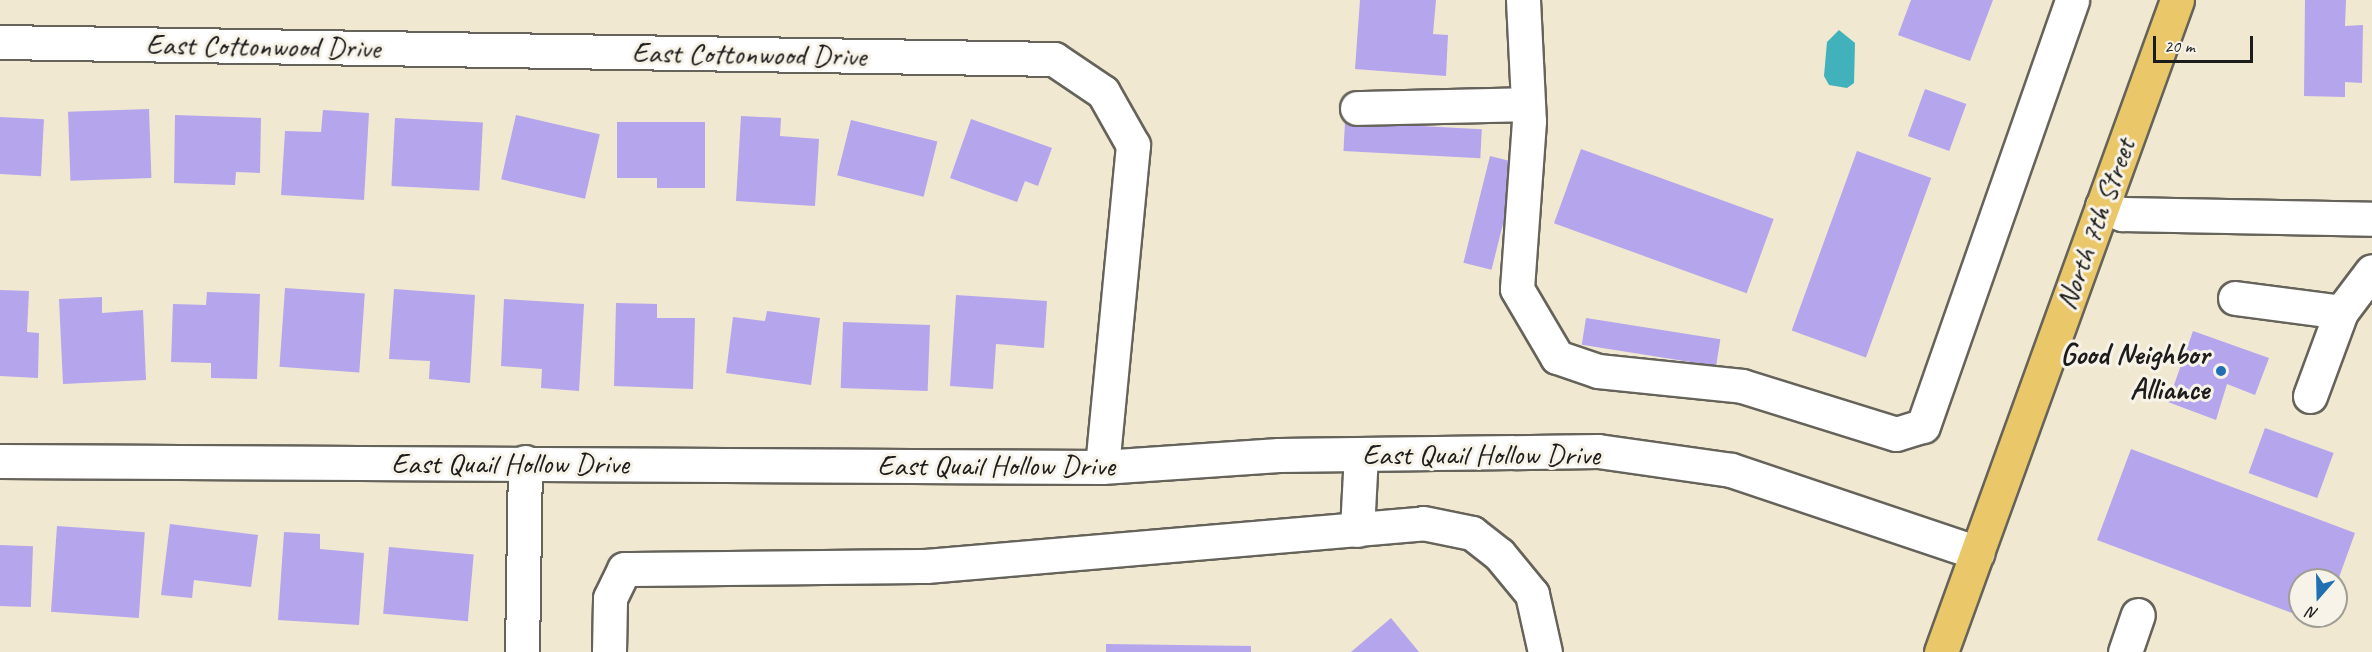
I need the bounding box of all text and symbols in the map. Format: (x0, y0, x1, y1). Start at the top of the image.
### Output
scale bar (2156, 24, 2256, 62)
street label: East Cottonwood Drive (145, 26, 381, 66)
street label: East Cottonwood Drive (631, 34, 867, 74)
text: 20 m (2164, 35, 2195, 57)
street label: North 7th Street (2047, 133, 2143, 315)
place label: Good Neighbor Alliance (2059, 336, 2209, 406)
marker: Good Neighbor Alliance (2214, 364, 2228, 378)
street label: East Quail Hollow Drive (1362, 436, 1600, 472)
street label: East Quail Hollow Drive (391, 445, 629, 481)
street label: East Quail Hollow Drive (877, 447, 1115, 483)
north arrow (2288, 568, 2348, 628)
text: N (2304, 602, 2321, 624)

